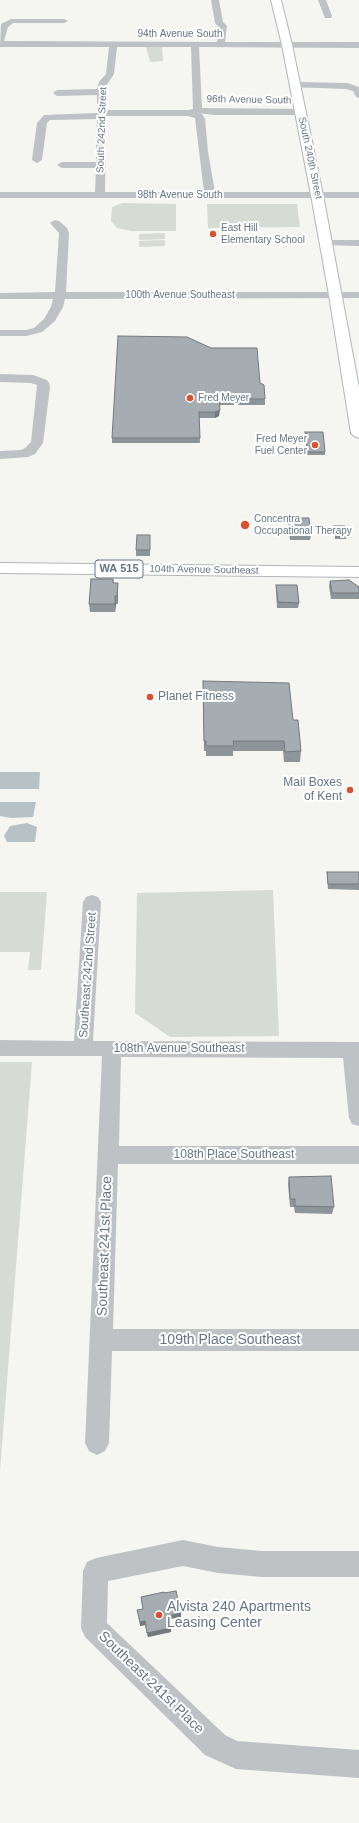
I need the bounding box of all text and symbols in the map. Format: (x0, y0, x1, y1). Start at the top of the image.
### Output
street label: 94th Avenue South (138, 28, 222, 40)
street label: South 242nd Street (94, 87, 110, 173)
street label: 96th Avenue South (206, 93, 292, 107)
street label: South 240th Street (295, 116, 325, 200)
street label: 98th Avenue South (138, 189, 222, 201)
place label: East Hill Elementary School (221, 222, 305, 246)
marker: East Hill Elementary School (208, 229, 218, 239)
street label: 100th Avenue Southeast (125, 289, 235, 301)
place label: Fred Meyer (198, 392, 249, 404)
marker: Fred Meyer (185, 393, 195, 403)
place label: Fred Meyer Fuel Center (255, 433, 307, 456)
marker: Fred Meyer Fuel Center (310, 440, 320, 450)
place label: Concentra Occupational Therapy (254, 513, 352, 536)
marker: Concentra Occupational Therapy (239, 519, 251, 531)
road number: WA 515 (95, 560, 143, 578)
street label: 104th Avenue Southeast (149, 563, 259, 577)
place label: Planet Fitness (158, 690, 234, 704)
marker: Planet Fitness (145, 692, 155, 702)
place label: Mail Boxes of Kent (283, 776, 342, 804)
marker: Mail Boxes of Kent (345, 785, 355, 795)
street label: Southeast 242nd Street (76, 912, 100, 1038)
street label: 108th Avenue Southeast (113, 1042, 245, 1056)
street label: 108th Place Southeast (174, 1148, 294, 1162)
street label: Southeast 241st Place (94, 1176, 116, 1316)
street label: 109th Place Southeast (160, 1332, 300, 1348)
place label: Alvista 240 Apartments Leasing Center (167, 1599, 311, 1632)
marker: Alvista 240 Apartments Leasing Center (154, 1610, 164, 1620)
street label: Southeast 241st Place (95, 1628, 207, 1738)

